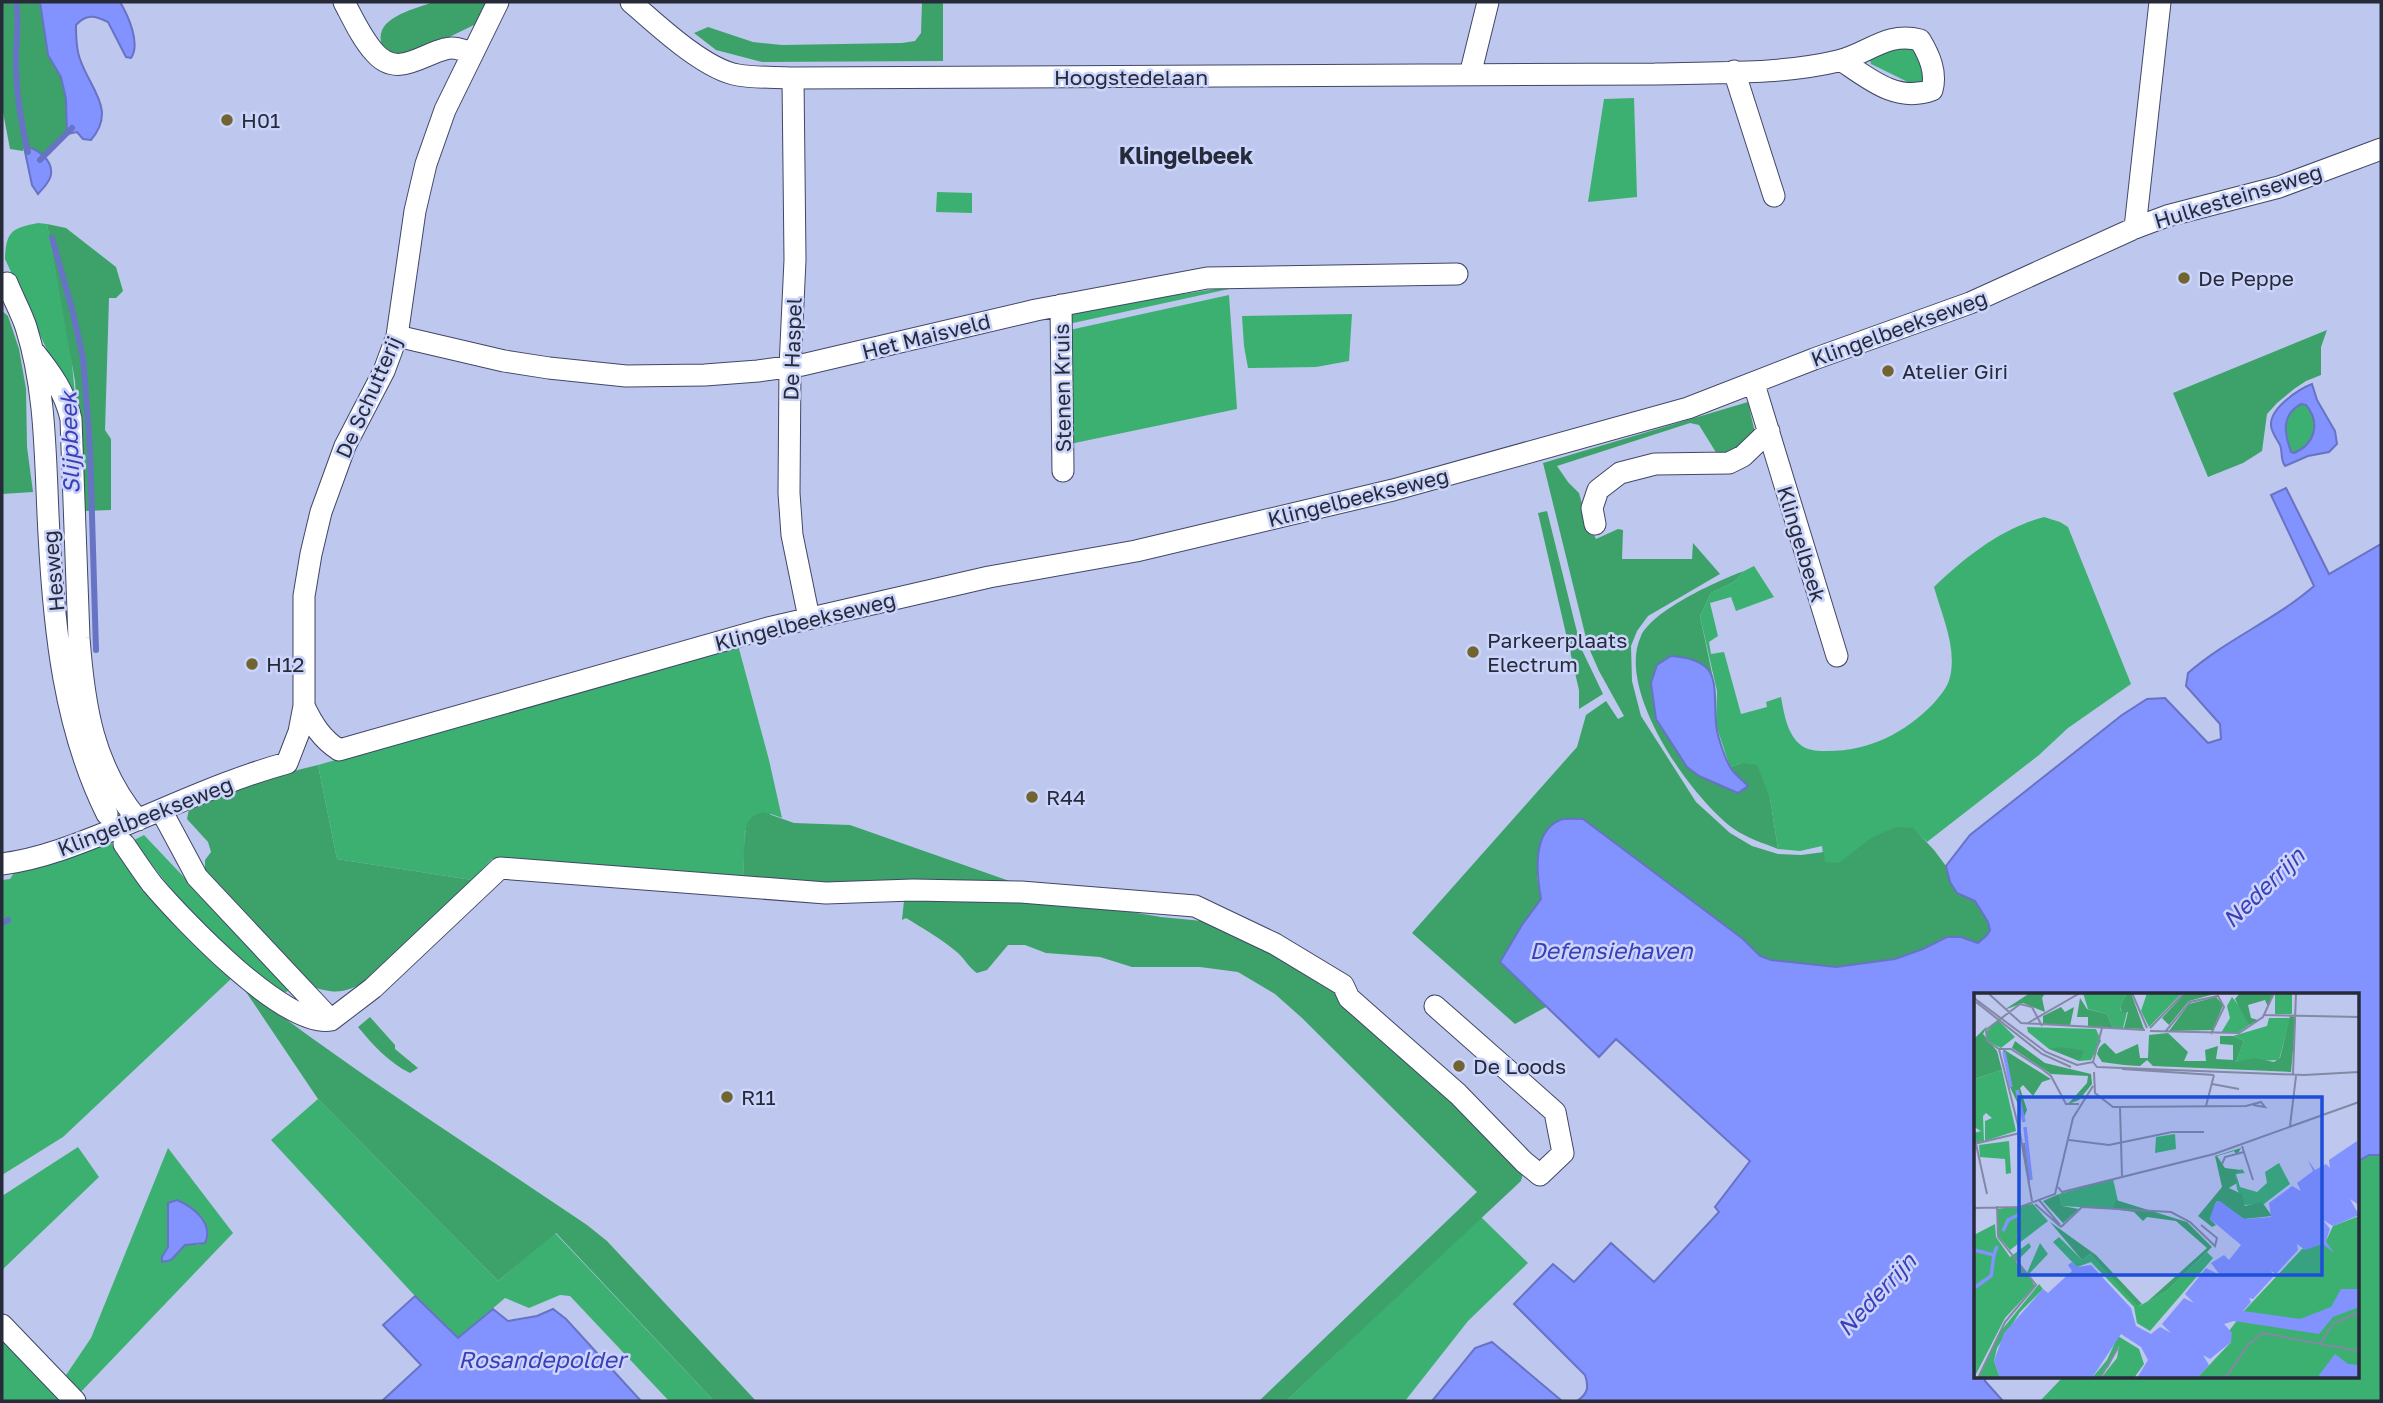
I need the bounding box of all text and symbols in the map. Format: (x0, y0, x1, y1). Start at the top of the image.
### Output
street label: Hoogstedelaan (1054, 64, 1208, 90)
place label: H01 (241, 107, 280, 133)
marker: H01 (219, 112, 235, 128)
district label: Klingelbeek (1119, 141, 1254, 169)
street label: Hulkesteinseweg (2151, 158, 2325, 234)
place label: De Peppe (2198, 265, 2294, 291)
marker: De Peppe (2176, 270, 2192, 286)
street label: Klingelbeekseweg (1807, 284, 1991, 372)
street label: De Haspel (777, 297, 807, 401)
street label: Het Maisveld (859, 307, 993, 365)
street label: Stenen Kruis (1048, 323, 1076, 453)
street label: De Schutterij (330, 332, 406, 462)
place label: Atelier Giri (1902, 358, 2008, 384)
marker: Atelier Giri (1880, 363, 1896, 379)
water label: Slijpbeek (53, 389, 85, 495)
street label: Klingelbeekseweg (1265, 462, 1451, 532)
street label: Klingelbeek (1772, 483, 1832, 606)
street label: Hesweg (37, 529, 69, 613)
street label: Klingelbeekseweg (712, 586, 898, 656)
place label: Parkeerplaats Electrum (1487, 627, 1627, 677)
marker: Parkeerplaats Electrum (1465, 644, 1481, 660)
place label: H12 (266, 651, 304, 677)
marker: H12 (244, 656, 260, 672)
street label: Klingelbeekseweg (54, 771, 236, 861)
place label: R44 (1046, 784, 1086, 810)
marker: R44 (1024, 789, 1040, 805)
water label: Nederrijn (2216, 841, 2310, 933)
water label: Defensiehaven (1529, 936, 1693, 964)
inset map (1974, 993, 2358, 1378)
place label: De Loods (1473, 1053, 1566, 1079)
marker: De Loods (1451, 1058, 1467, 1074)
place label: R11 (741, 1084, 776, 1110)
marker: R11 (719, 1089, 735, 1105)
water label: Nederrijn (1831, 1246, 1922, 1341)
water label: Rosandepolder (458, 1345, 629, 1373)

